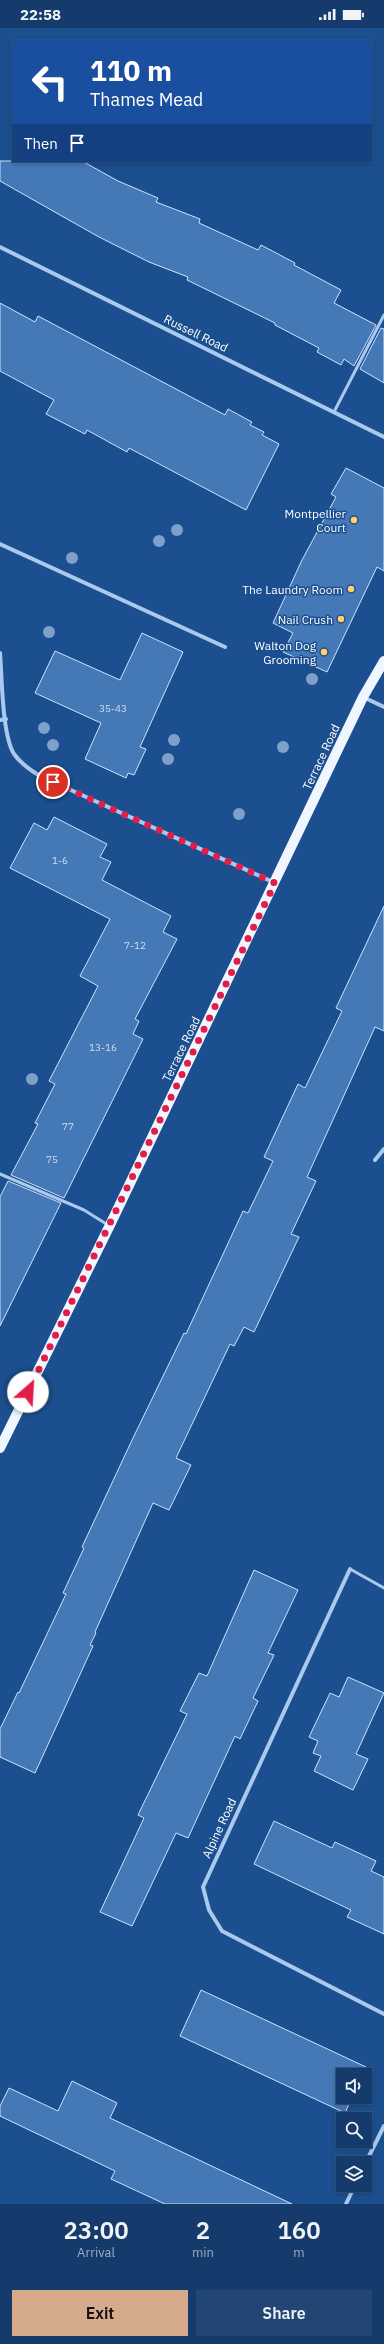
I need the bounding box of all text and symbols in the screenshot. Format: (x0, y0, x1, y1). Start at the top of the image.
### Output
text: 22:58 (20, 5, 61, 24)
text: 110 m (90, 52, 172, 89)
icon: left (24, 56, 76, 108)
text: Thames Mead (90, 88, 203, 111)
icon: arrive (66, 132, 88, 154)
text: Then (24, 134, 58, 153)
street label: Russell Road (161, 311, 231, 355)
place label: Montpellier Court (284, 506, 347, 535)
marker: Montpellier Court (349, 515, 359, 525)
place label: The Laundry Room (242, 582, 343, 597)
marker: The Laundry Room (346, 584, 356, 594)
place label: Nail Crush (278, 612, 333, 627)
marker: Nail Crush (336, 614, 346, 624)
place label: Walton Dog Grooming (254, 638, 317, 667)
marker: Walton Dog Grooming (319, 647, 329, 657)
house number: 35-43 (99, 702, 127, 715)
street label: Terrace Road (299, 722, 343, 792)
pin (36, 765, 70, 799)
icon: arrive (42, 771, 64, 793)
house number: 1-6 (52, 854, 68, 867)
house number: 7-12 (124, 939, 146, 952)
street label: Terrace Road (159, 1014, 203, 1084)
house number: 13-16 (89, 1041, 117, 1054)
house number: 77 (62, 1120, 74, 1133)
house number: 75 (46, 1153, 58, 1166)
position arrow (7, 1371, 49, 1413)
street label: Alpine Road (199, 1795, 239, 1861)
map controls (336, 2068, 372, 2192)
button: sound (336, 2068, 372, 2104)
button: search (336, 2112, 372, 2148)
button: layers (336, 2156, 372, 2192)
text: 23:00 (63, 2214, 129, 2246)
text: 2 (196, 2214, 210, 2246)
text: 160 (277, 2214, 321, 2246)
text: Arrival (77, 2244, 115, 2261)
text: min (192, 2244, 214, 2261)
text: m (293, 2244, 305, 2261)
button: Exit (12, 2290, 188, 2336)
button: Share (196, 2290, 372, 2336)

